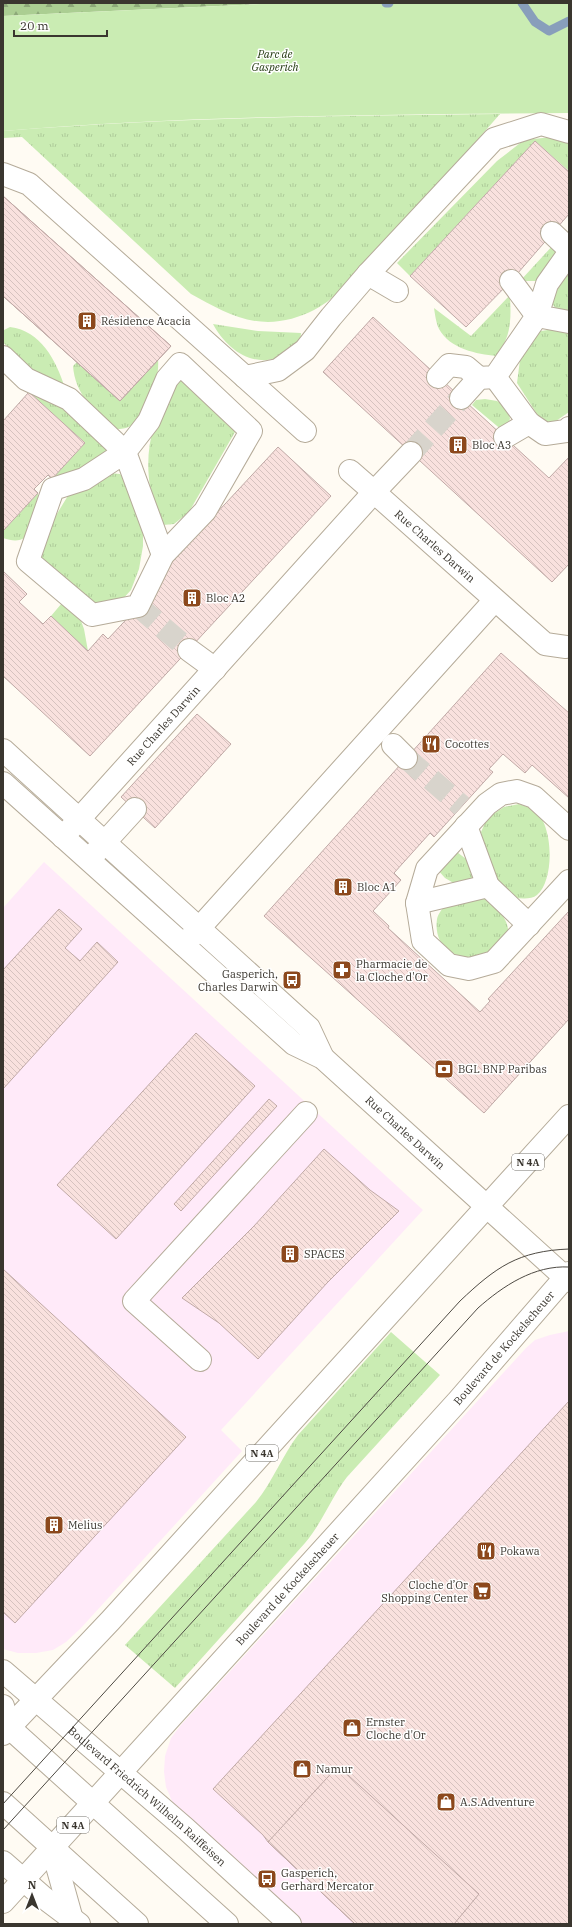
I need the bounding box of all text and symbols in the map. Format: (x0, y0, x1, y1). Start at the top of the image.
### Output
scale bar (14, 12, 107, 38)
text: 20 m (20, 18, 49, 33)
park label: Parc de Gasperich (251, 47, 299, 74)
building icon: Résidence Acacia (76, 310, 98, 332)
place label: Résidence Acacia (101, 314, 191, 328)
building icon: Bloc A3 (447, 434, 469, 456)
place label: Bloc A3 (472, 438, 511, 452)
street label: Rue Charles Darwin (392, 507, 478, 586)
building icon: Bloc A2 (181, 587, 203, 609)
place label: Bloc A2 (206, 591, 245, 605)
street label: Rue Charles Darwin (124, 683, 203, 768)
restaurant icon: Cocottes (420, 733, 442, 755)
place label: Cocottes (445, 737, 489, 751)
building icon: Bloc A1 (332, 876, 354, 898)
place label: Bloc A1 (357, 880, 396, 894)
place label: Pharmacie de la Cloche d'Or (356, 957, 428, 984)
pharmacy icon: Pharmacie de la Cloche d'Or (331, 959, 353, 981)
place label: Gasperich, Charles Darwin (198, 967, 278, 994)
bus stop icon: Gasperich, Charles Darwin (281, 969, 303, 991)
bank icon: BGL BNP Paribas (433, 1058, 455, 1080)
place label: BGL BNP Paribas (458, 1062, 547, 1076)
street label: Rue Charles Darwin (362, 1093, 448, 1172)
road number: N 4A (512, 1154, 544, 1170)
building icon: SPACES (279, 1243, 301, 1265)
place label: SPACES (304, 1247, 345, 1261)
street label: Boulevard de Kockelscheuer (450, 1288, 558, 1408)
road number: N 4A (246, 1445, 278, 1461)
building icon: Melius (43, 1514, 65, 1536)
place label: Melius (68, 1518, 102, 1532)
street label: Boulevard de Kockelscheuer (233, 1530, 342, 1648)
restaurant icon: Pokawa (475, 1540, 497, 1562)
place label: Pokawa (500, 1544, 540, 1558)
place label: Cloche d’Or Shopping Center (381, 1578, 468, 1605)
supermarket icon: Cloche d’Or Shopping Center (471, 1580, 493, 1602)
place label: Ernster Cloche d'Or (366, 1715, 426, 1742)
shop icon: Ernster Cloche d'Or (341, 1717, 363, 1739)
street label: Boulevard Friedrich Wilhelm Raiffeisen (65, 1723, 229, 1869)
shop icon: Namur (291, 1758, 313, 1780)
place label: Namur (316, 1762, 353, 1776)
shop icon: A.S.Adventure (435, 1791, 457, 1813)
place label: A.S.Adventure (460, 1795, 535, 1809)
road number: N 4A (57, 1817, 89, 1833)
place label: Gasperich, Gerhard Mercator (281, 1866, 374, 1893)
bus stop icon: Gasperich, Gerhard Mercator (256, 1868, 278, 1890)
north arrow (12, 1875, 52, 1915)
text: N (28, 1878, 37, 1892)

